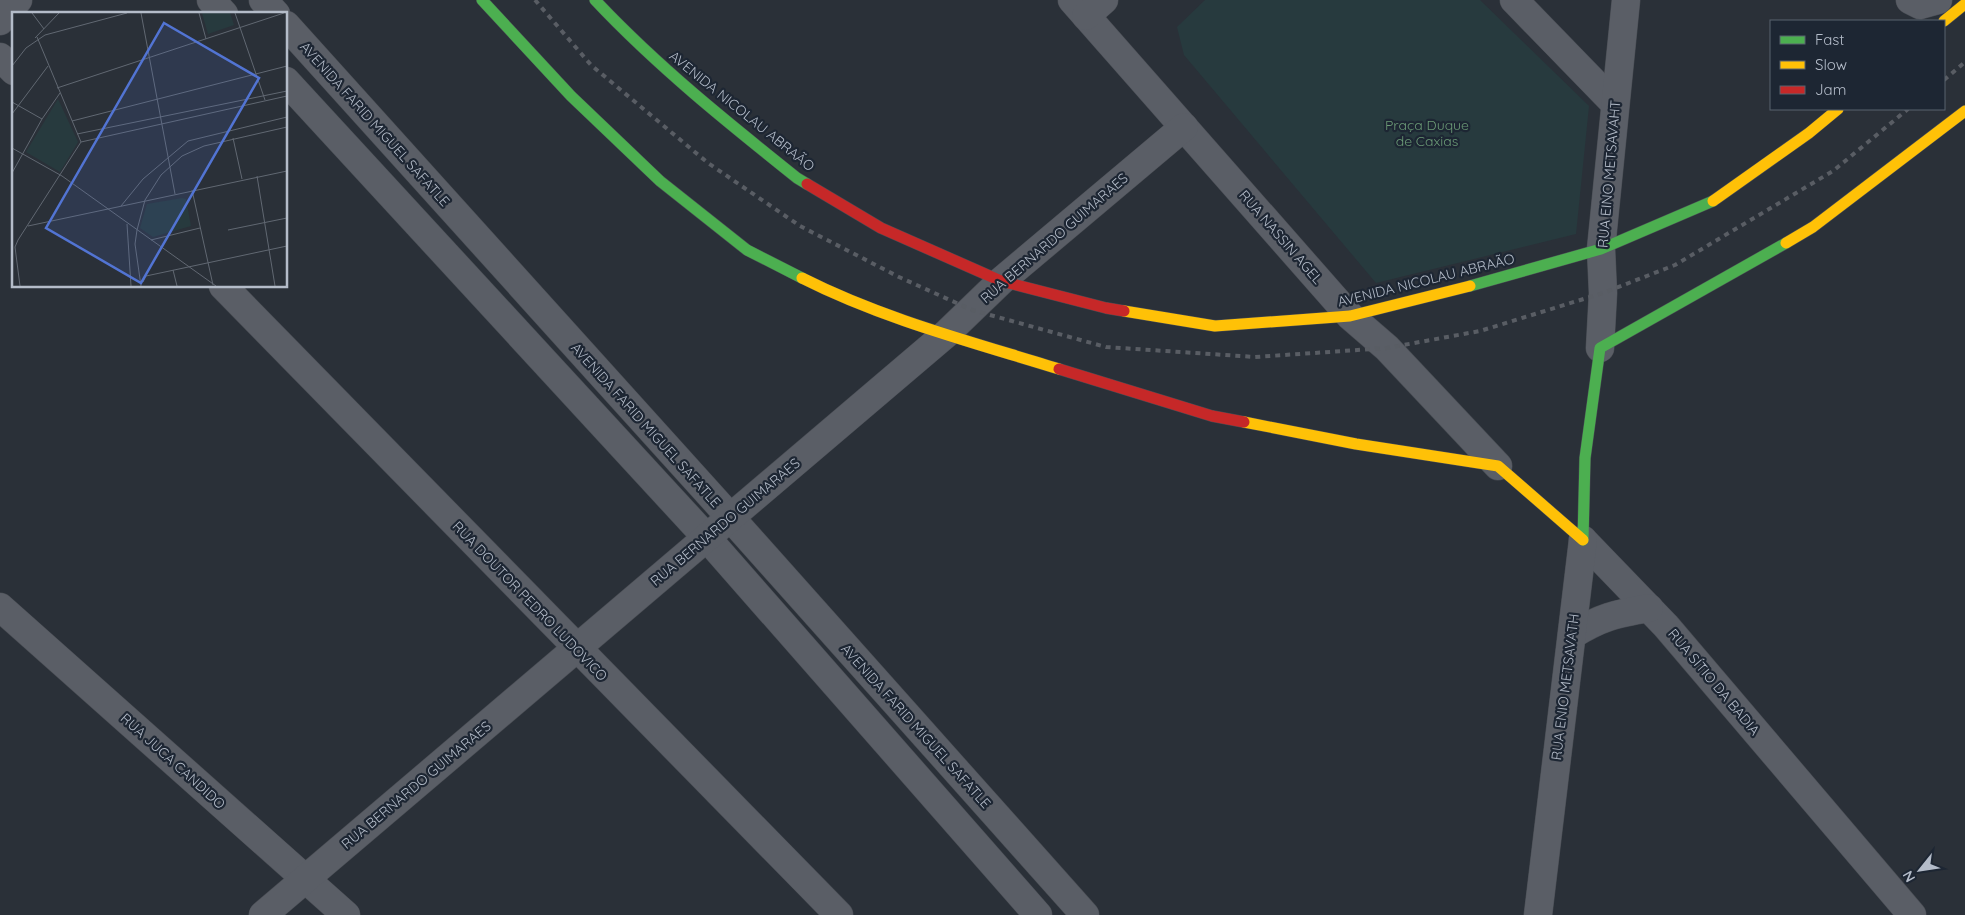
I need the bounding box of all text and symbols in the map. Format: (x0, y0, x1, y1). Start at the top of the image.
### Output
inset map (12, 12, 288, 288)
legend (1770, 20, 1945, 110)
text: Fast (1815, 30, 1844, 49)
street label: AVENIDA FARID MIGUEL SAFATLE (296, 38, 454, 210)
street label: AVENIDA NICOLAU ABRAÃO (666, 47, 818, 175)
text: Slow (1815, 55, 1847, 74)
text: Jam (1815, 80, 1846, 99)
street label: RUA EINO METSAVAHT (1594, 99, 1624, 249)
park label: Praça Duque de Caxias (1385, 116, 1469, 150)
street label: RUA BERNARDO GUIMARAES (976, 169, 1132, 307)
street label: RUA NASSIN AGEL (1235, 186, 1327, 288)
street label: AVENIDA NICOLAU ABRAÃO (1336, 249, 1517, 311)
street label: AVENIDA FARID MIGUEL SAFATLE (567, 339, 725, 511)
street label: RUA BERNARDO GUIMARAES (647, 454, 804, 590)
street label: RUA DOUTOR PEDRO LUDOVICO (449, 517, 612, 685)
street label: RUA ENIO METSAVATH (1547, 613, 1583, 761)
street label: RUA SÍTIO DA BADIA (1664, 625, 1764, 739)
street label: AVENIDA FARID MIGUEL SAFATLE (837, 640, 995, 812)
street label: RUA JUCA CANDIDO (117, 709, 229, 813)
street label: RUA BERNARDO GUIMARAES (338, 717, 495, 853)
north arrow (1895, 845, 1945, 895)
text: N (1898, 868, 1919, 885)

